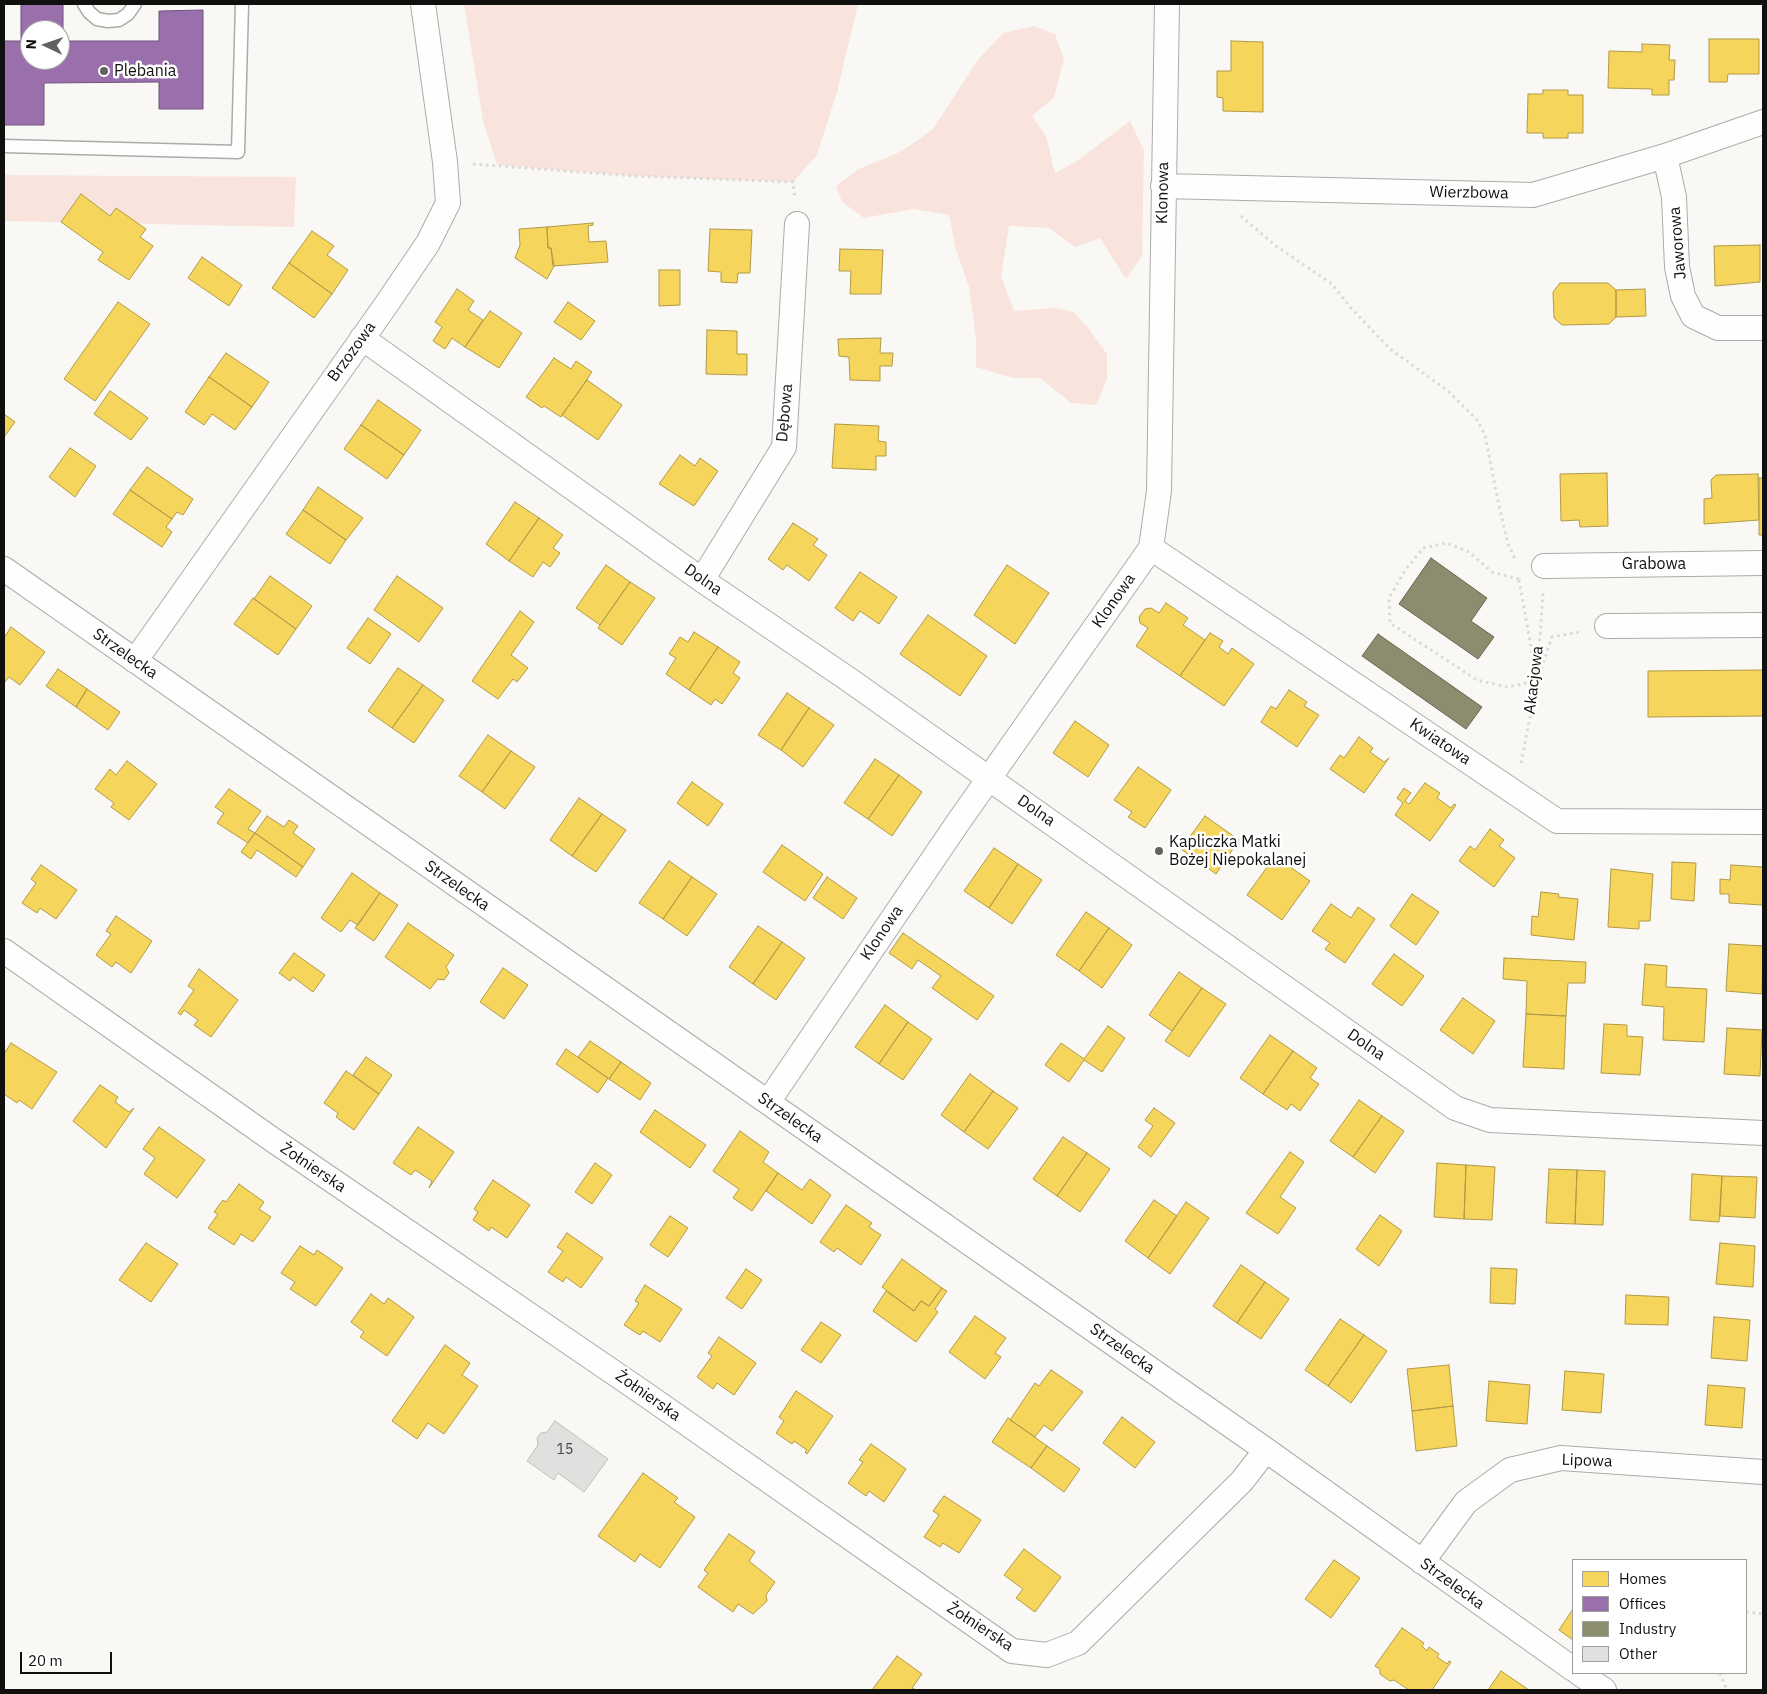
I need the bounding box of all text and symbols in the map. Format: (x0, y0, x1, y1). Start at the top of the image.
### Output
north arrow (20, 20, 70, 70)
text: N (22, 39, 40, 50)
place label: Plebania (114, 61, 176, 81)
marker: Plebania (98, 65, 110, 77)
street label: Klonowa (1153, 162, 1173, 224)
street label: Wierzbowa (1429, 183, 1509, 203)
street label: Jaworowa (1665, 206, 1691, 280)
street label: Brzozowa (324, 318, 380, 386)
street label: Dębowa (773, 383, 797, 443)
street label: Grabowa (1622, 554, 1686, 574)
street label: Dolna (680, 560, 726, 600)
street label: Klonowa (1088, 570, 1140, 632)
street label: Strzelecka (89, 625, 161, 683)
street label: Akacjowa (1520, 645, 1548, 715)
street label: Kwiatowa (1406, 714, 1474, 770)
street label: Dolna (1013, 791, 1059, 831)
place label: Kapliczka Matki Bożej Niepokalanej (1169, 832, 1306, 870)
marker: Kapliczka Matki Bożej Niepokalanej (1153, 845, 1165, 857)
street label: Strzelecka (421, 857, 493, 915)
street label: Klonowa (857, 902, 907, 964)
street label: Dolna (1343, 1025, 1389, 1065)
street label: Strzelecka (754, 1089, 826, 1147)
street label: Żołnierska (277, 1139, 349, 1197)
street label: Strzelecka (1086, 1320, 1158, 1378)
street label: Żołnierska (612, 1367, 684, 1425)
house number: 15 (557, 1442, 573, 1458)
street label: Lipowa (1561, 1451, 1613, 1471)
street label: Strzelecka (1416, 1554, 1488, 1614)
legend (1572, 1559, 1747, 1674)
text: Homes (1619, 1569, 1667, 1588)
text: Offices (1619, 1594, 1666, 1613)
street label: Żołnierska (943, 1599, 1017, 1655)
text: Industry (1619, 1619, 1676, 1638)
scale bar (22, 1642, 115, 1674)
text: Other (1619, 1644, 1657, 1663)
text: 20 m (28, 1651, 63, 1670)

